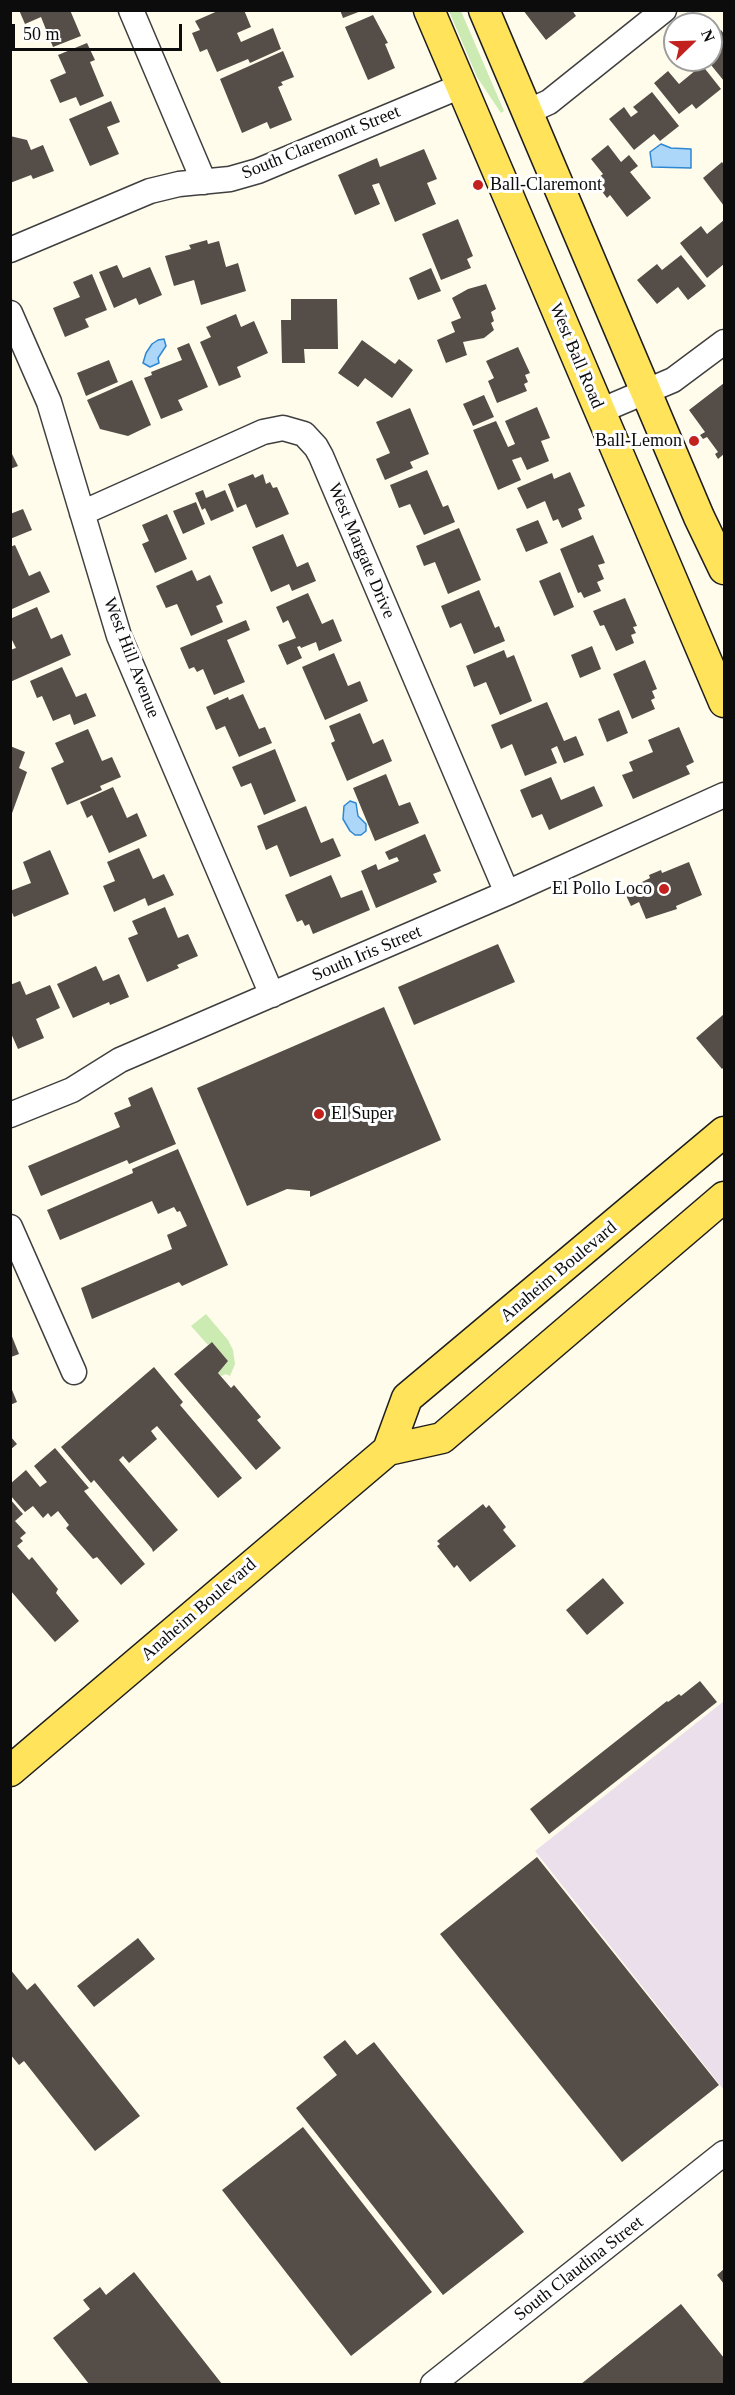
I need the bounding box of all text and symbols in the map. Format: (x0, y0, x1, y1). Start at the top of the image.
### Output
scale bar (15, 12, 184, 50)
north arrow (663, 12, 723, 72)
text: 50 m (23, 24, 60, 44)
text: N (698, 27, 718, 44)
street label: South Claremont Street (239, 101, 403, 185)
place label: Ball-Claremont (490, 174, 602, 196)
marker: Ball-Claremont (471, 178, 485, 192)
street label: West Ball Road (544, 300, 608, 412)
place label: Ball-Lemon (595, 430, 682, 452)
marker: Ball-Lemon (687, 434, 701, 448)
street label: West Margate Drive (323, 480, 399, 622)
street label: West Hill Avenue (98, 595, 164, 721)
place label: El Pollo Loco (552, 878, 652, 900)
marker: El Pollo Loco (657, 882, 671, 896)
street label: South Iris Street (309, 921, 425, 987)
place label: El Super (331, 1103, 393, 1125)
marker: El Super (312, 1107, 326, 1121)
street label: Anaheim Boulevard (496, 1217, 622, 1327)
street label: Anaheim Boulevard (137, 1554, 261, 1666)
street label: South Claudina Street (510, 2212, 648, 2326)

